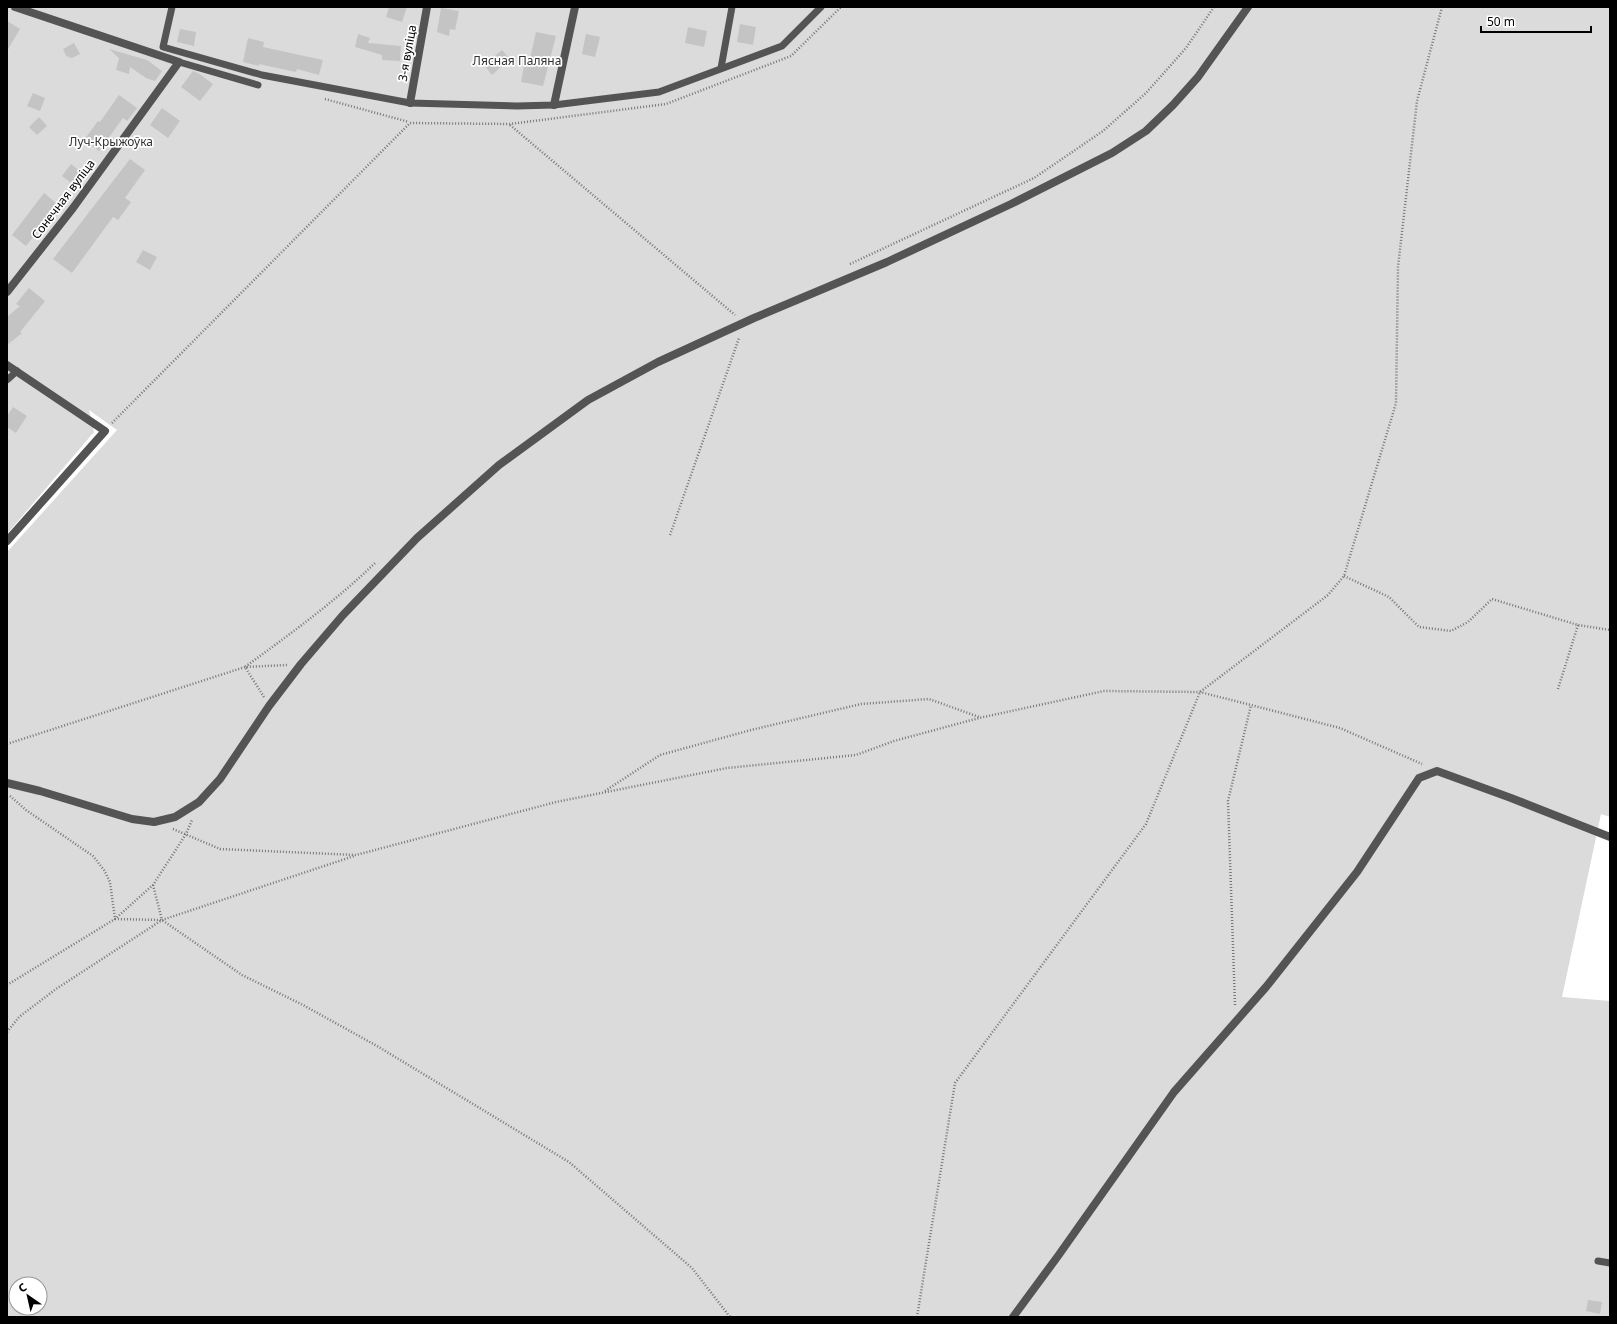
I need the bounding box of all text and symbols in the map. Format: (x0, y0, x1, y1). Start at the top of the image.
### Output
scale bar (1481, 8, 1591, 34)
text: 50 m (1487, 13, 1515, 30)
street label: 3-я вуліца (394, 23, 420, 83)
park label: Лясная Паляна (473, 52, 561, 69)
park label: Луч-Крыжоўка (69, 133, 153, 150)
street label: Сонечная вуліца (27, 155, 99, 243)
north arrow (8, 1276, 48, 1316)
text: С (15, 1279, 29, 1296)

